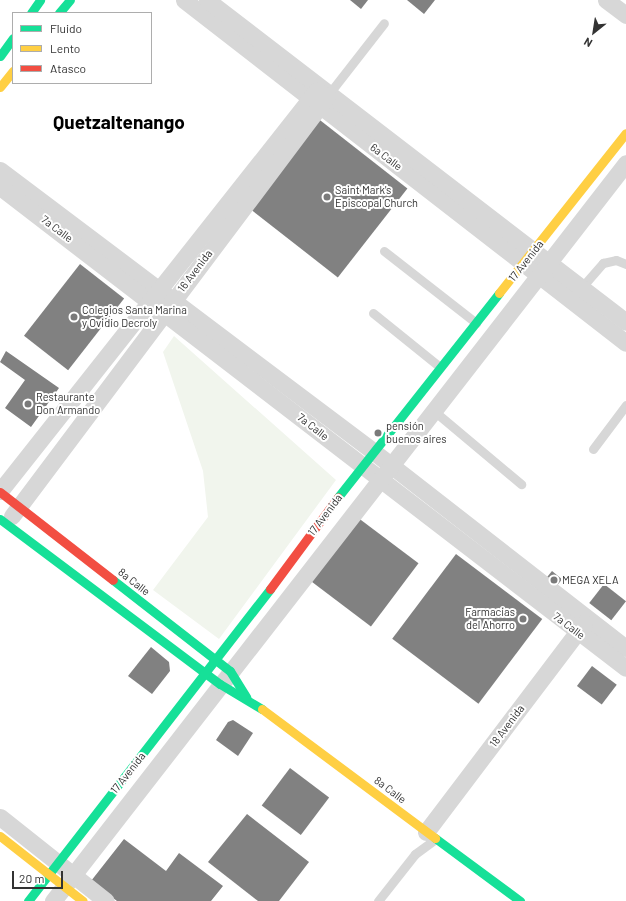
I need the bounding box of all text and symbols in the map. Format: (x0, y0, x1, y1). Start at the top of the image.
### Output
legend (12, 12, 152, 84)
north arrow (574, 12, 614, 52)
text: Fluido (50, 21, 82, 35)
text: N (581, 35, 594, 50)
text: Lento (50, 41, 80, 55)
text: Atasco (50, 61, 86, 75)
district label: Quetzaltenango (53, 111, 185, 133)
street label: 6a Calle (367, 141, 405, 173)
place label: Saint Mark's Episcopal Church (335, 184, 418, 210)
marker: Saint Mark's Episcopal Church (322, 192, 332, 202)
street label: 7a Calle (39, 213, 75, 245)
street label: 17 Avenida (506, 238, 546, 284)
street label: 16 Avenida (175, 247, 215, 295)
place label: Colegios Santa Marina y Ovidio Decroly (82, 304, 187, 330)
marker: Colegios Santa Marina y Ovidio Decroly (69, 312, 79, 322)
place label: Restaurante Don Armando (36, 391, 100, 417)
marker: Restaurante Don Armando (23, 399, 33, 409)
street label: 7a Calle (295, 411, 331, 443)
place label: pensión buenos aires (386, 420, 447, 446)
marker: pensión buenos aires (373, 428, 383, 438)
street label: 17 Avenida (305, 492, 345, 538)
street label: 8a Calle (115, 566, 153, 598)
place label: MEGA XELA (562, 573, 619, 587)
marker: MEGA XELA (549, 575, 559, 585)
place label: Farmacias del Ahorro (465, 606, 515, 632)
street label: 7a Calle (551, 610, 587, 642)
marker: Farmacias del Ahorro (518, 614, 528, 624)
street label: 18 Avenida (487, 702, 527, 750)
street label: 17 Avenida (108, 750, 148, 796)
street label: 8a Calle (371, 774, 409, 806)
scale bar (14, 863, 65, 889)
text: 20 m (19, 871, 45, 885)

